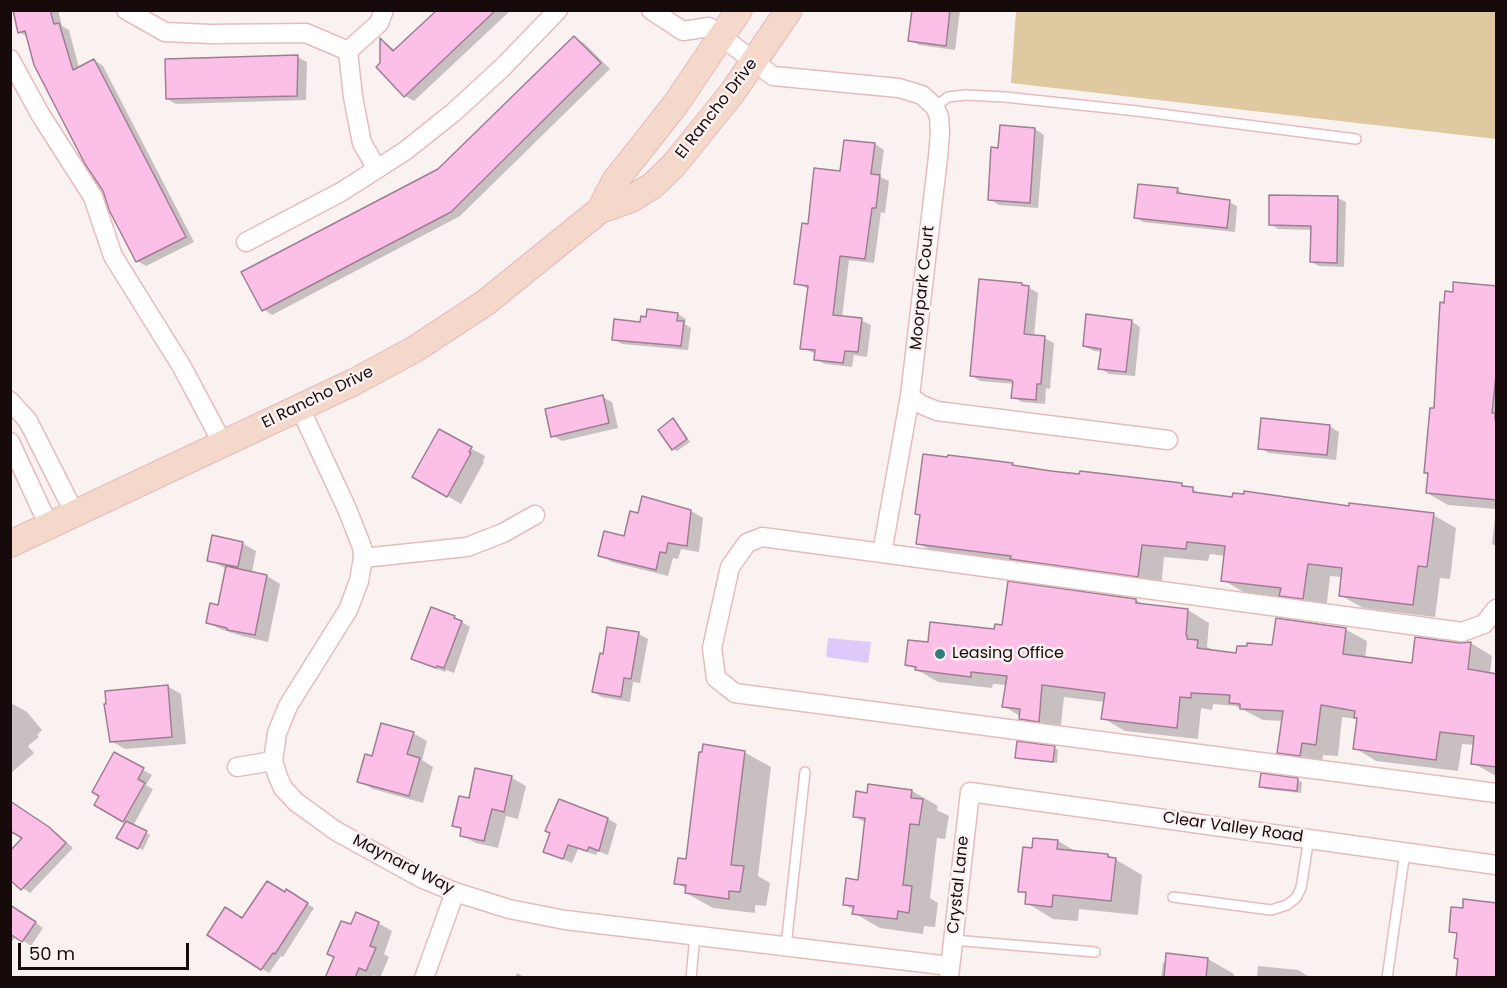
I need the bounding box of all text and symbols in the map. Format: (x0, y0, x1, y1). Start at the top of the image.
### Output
street label: El Rancho Drive (672, 55, 762, 163)
street label: Moorpark Court (907, 225, 939, 351)
street label: El Rancho Drive (259, 363, 377, 433)
place label: Leasing Office (952, 644, 1064, 664)
marker: Leasing Office (933, 647, 947, 661)
street label: Clear Valley Road (1162, 809, 1304, 847)
street label: Maynard Way (349, 831, 457, 899)
street label: Crystal Lane (944, 835, 974, 935)
scale bar (21, 931, 192, 969)
text: 50 m (29, 941, 75, 966)

